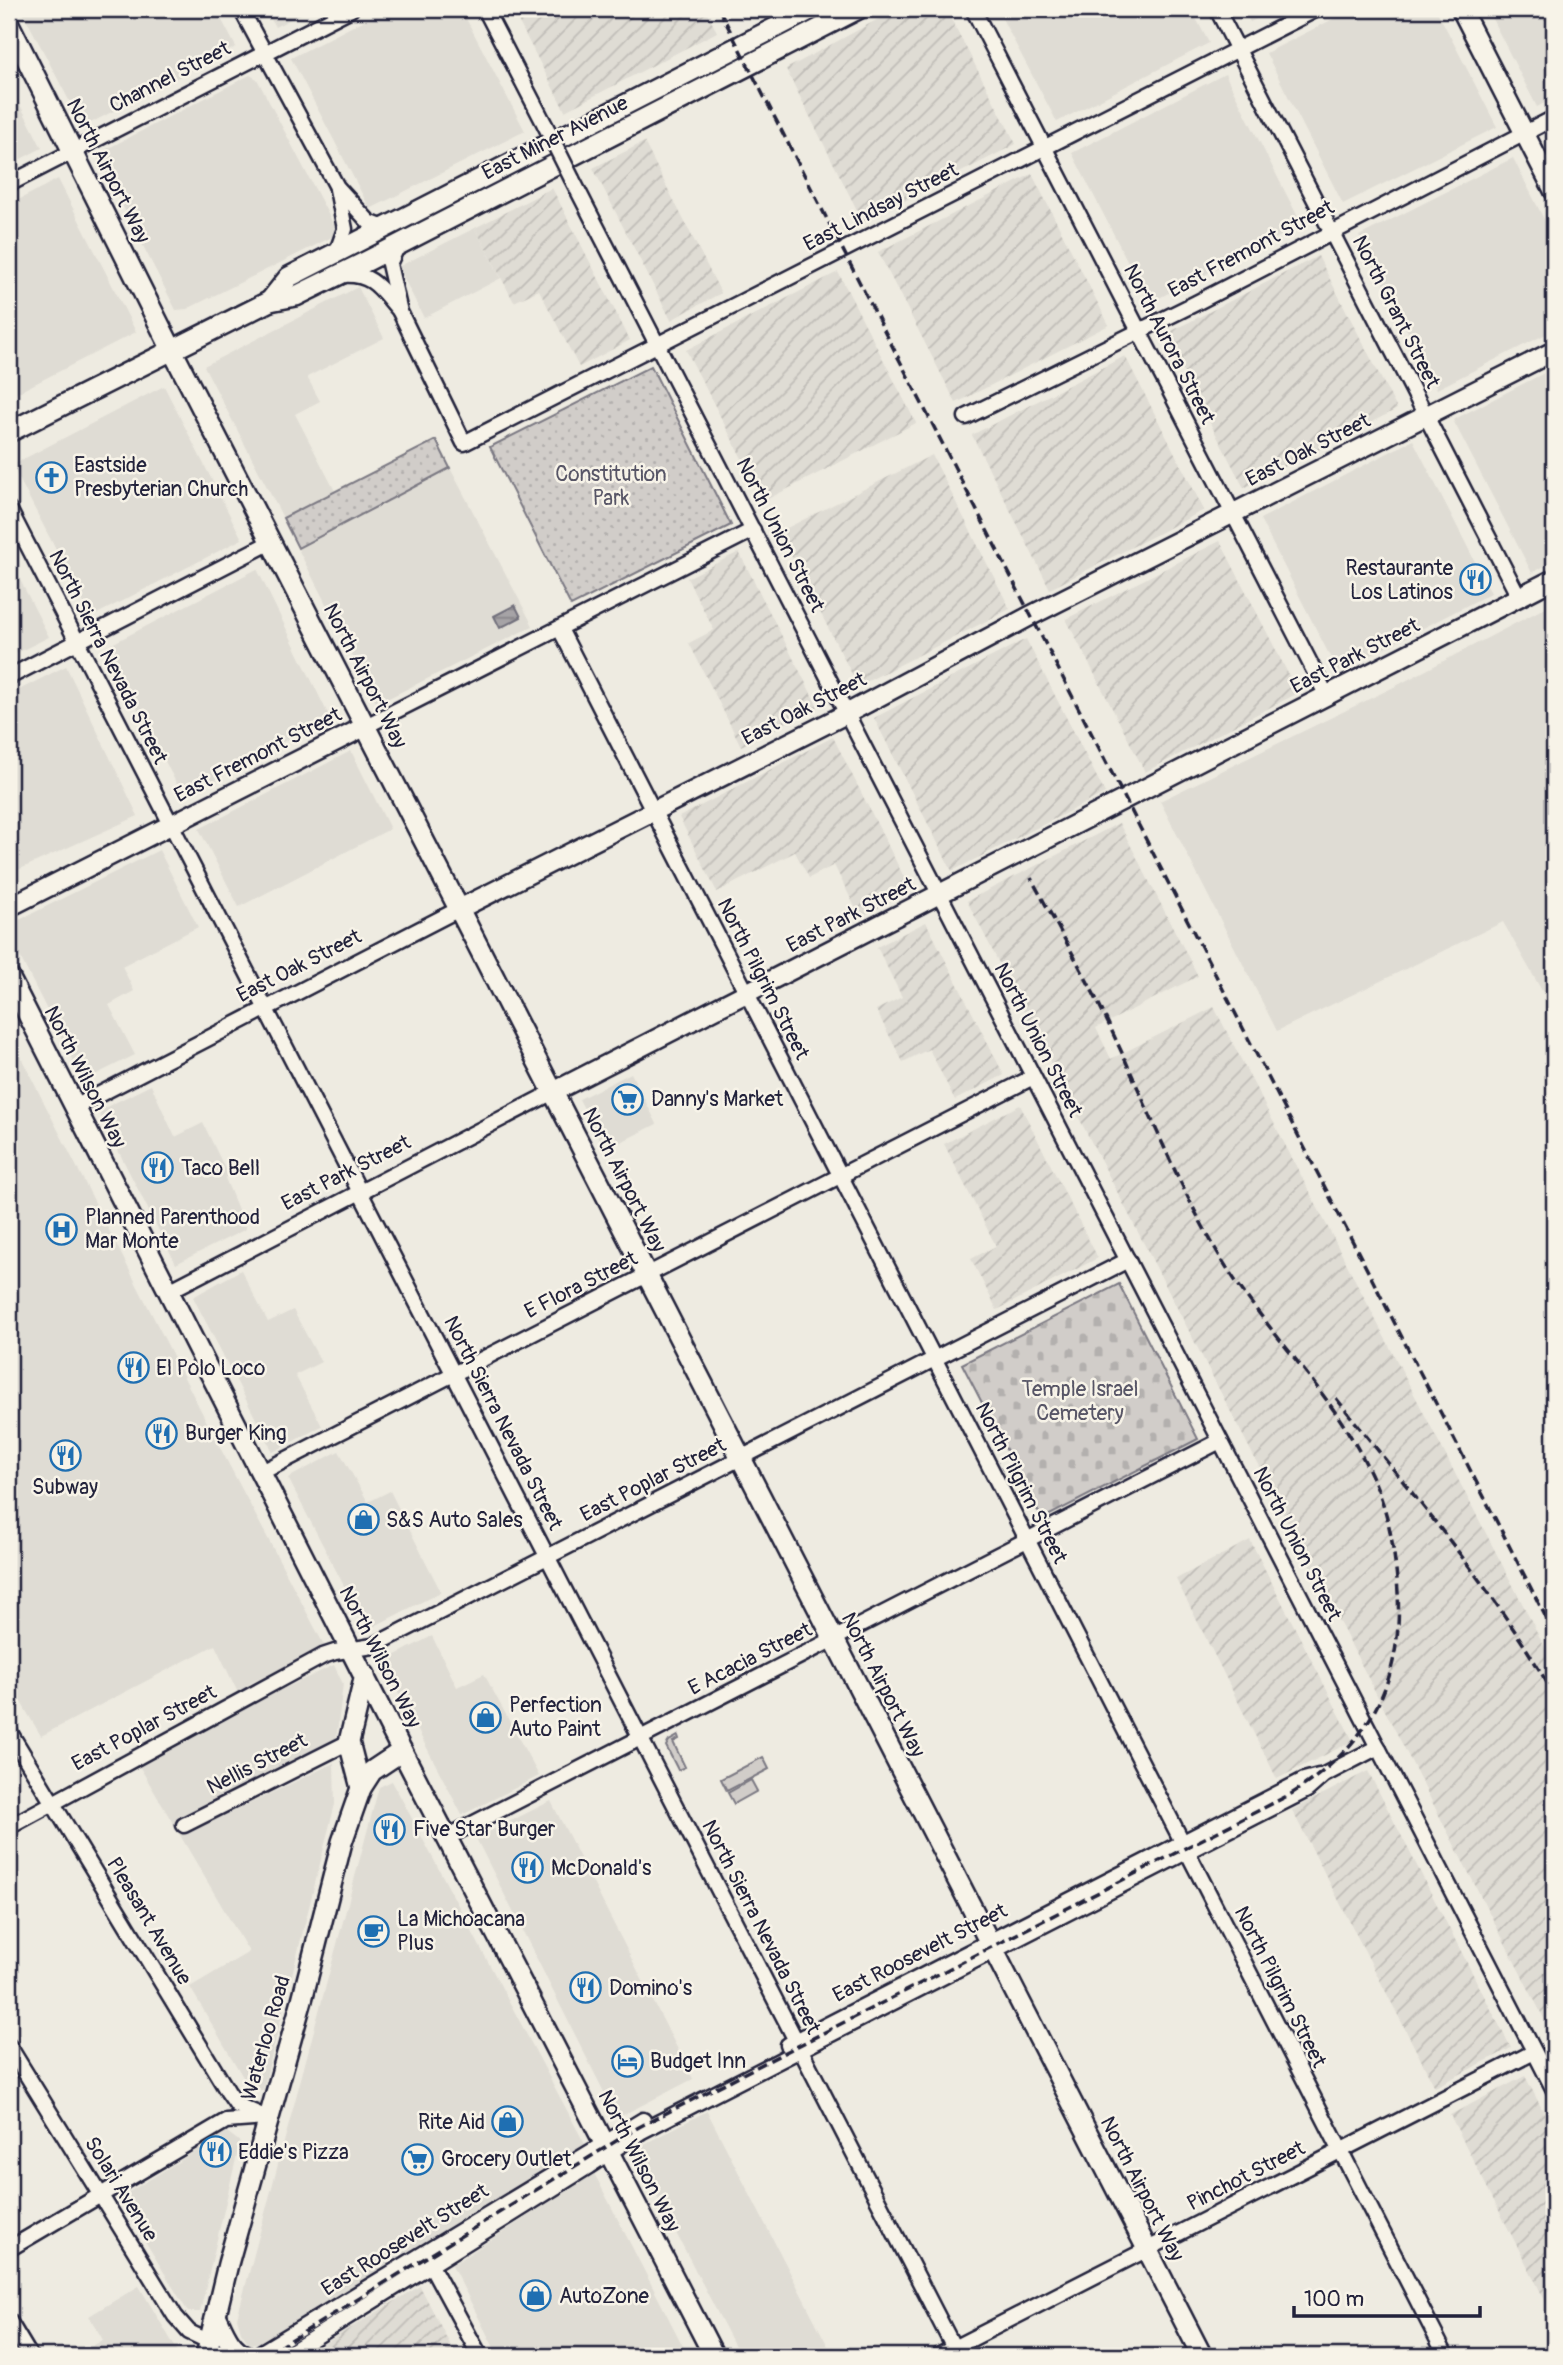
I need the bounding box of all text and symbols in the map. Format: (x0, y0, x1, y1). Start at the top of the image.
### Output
street label: Channel Street (105, 35, 236, 119)
street label: East Miner Avenue (477, 89, 633, 186)
street label: North Airport Way (60, 94, 156, 248)
street label: East Lindsay Street (799, 156, 963, 258)
street label: East Fremont Street (1163, 194, 1339, 304)
street label: North Grant Street (1346, 231, 1446, 393)
street label: North Aurora Street (1117, 259, 1221, 429)
street label: East Oak Street (1241, 407, 1375, 493)
place label: Eastside Presbyterian Church (74, 452, 248, 503)
street label: North Union Street (729, 453, 831, 617)
church icon: Eastside Presbyterian Church (34, 460, 68, 494)
park label: Constitution Park (555, 461, 667, 512)
street label: North Sierra Nevada Street (42, 545, 174, 769)
place label: Restaurante Los Latinos (1346, 555, 1454, 606)
restaurant icon: Restaurante Los Latinos (1459, 563, 1493, 597)
street label: North Airport Way (317, 599, 413, 753)
street label: East Park Street (1286, 612, 1425, 700)
street label: East Oak Street (737, 666, 871, 752)
street label: East Fremont Street (170, 701, 347, 809)
street label: East Park Street (782, 871, 921, 959)
street label: North Pilgrim Street (711, 894, 816, 1065)
street label: East Oak Street (232, 923, 366, 1009)
street label: North Union Street (987, 958, 1089, 1122)
street label: North Wilson Way (38, 1001, 132, 1153)
supermarket icon: Danny's Market (611, 1082, 645, 1116)
place label: Danny's Market (651, 1086, 784, 1113)
street label: North Airport Way (576, 1103, 672, 1257)
street label: East Park Street (277, 1129, 416, 1217)
restaurant icon: Taco Bell (141, 1151, 175, 1185)
place label: Taco Bell (181, 1155, 260, 1182)
place label: Planned Parenthood Mar Monte (85, 1204, 260, 1255)
hospital icon: Planned Parenthood Mar Monte (45, 1212, 79, 1246)
street label: E Flora Street (520, 1245, 642, 1325)
street label: North Sierra Nevada Street (437, 1311, 569, 1535)
restaurant icon: El Polo Loco (116, 1351, 150, 1385)
place label: El Polo Loco (156, 1355, 265, 1382)
park label: Temple Israel Cemetery (1022, 1376, 1138, 1427)
street label: North Pilgrim Street (969, 1398, 1074, 1569)
restaurant icon: Burger King (145, 1416, 179, 1450)
place label: Burger King (185, 1420, 287, 1447)
street label: East Poplar Street (576, 1431, 731, 1528)
restaurant icon: Subway (48, 1438, 82, 1472)
street label: North Union Street (1246, 1462, 1348, 1626)
place label: Subway (32, 1474, 98, 1501)
shop icon: S&S Auto Sales (346, 1503, 380, 1537)
place label: S&S Auto Sales (386, 1507, 523, 1534)
street label: North Wilson Way (333, 1581, 427, 1733)
street label: North Airport Way (835, 1608, 931, 1762)
street label: E Acacia Street (684, 1616, 817, 1702)
street label: East Poplar Street (67, 1678, 221, 1777)
place label: Perfection Auto Paint (509, 1692, 602, 1743)
shop icon: Perfection Auto Paint (469, 1700, 503, 1734)
street label: Nellis Street (202, 1727, 312, 1801)
restaurant icon: Five Star Burger (373, 1812, 407, 1846)
street label: North Sierra Nevada Street (695, 1815, 827, 2039)
place label: Five Star Burger (413, 1816, 556, 1843)
restaurant icon: McDonald's (511, 1851, 545, 1885)
street label: Pleasant Avenue (100, 1852, 198, 1990)
place label: McDonald's (551, 1855, 652, 1882)
street label: East Roosevelt Street (828, 1897, 1012, 2009)
street label: North Pilgrim Street (1228, 1902, 1333, 2073)
place label: La Michoacana Plus (397, 1906, 525, 1957)
cafe icon: La Michoacana Plus (357, 1914, 391, 1948)
restaurant icon: Domino's (569, 1971, 603, 2005)
street label: Waterloo Road (235, 1972, 297, 2104)
place label: Domino's (609, 1975, 693, 2002)
hotel icon: Budget Inn (610, 2044, 644, 2078)
place label: Budget Inn (650, 2048, 746, 2075)
street label: North Wilson Way (592, 2085, 686, 2237)
shop icon: Rite Aid (491, 2105, 525, 2139)
place label: Rite Aid (418, 2109, 485, 2136)
street label: North Airport Way (1094, 2112, 1190, 2266)
street label: Solari Avenue (78, 2132, 164, 2247)
street label: Pinchot Street (1182, 2134, 1310, 2217)
restaurant icon: Eddie's Pizza (198, 2135, 232, 2169)
place label: Eddie's Pizza (238, 2139, 349, 2166)
supermarket icon: Grocery Outlet (401, 2142, 435, 2176)
place label: Grocery Outlet (441, 2146, 572, 2173)
street label: East Roosevelt Street (316, 2177, 494, 2302)
scale bar (1294, 2274, 1479, 2318)
shop icon: AutoZone (519, 2279, 553, 2313)
place label: AutoZone (559, 2283, 650, 2310)
text: 100 m (1304, 2286, 1364, 2313)

